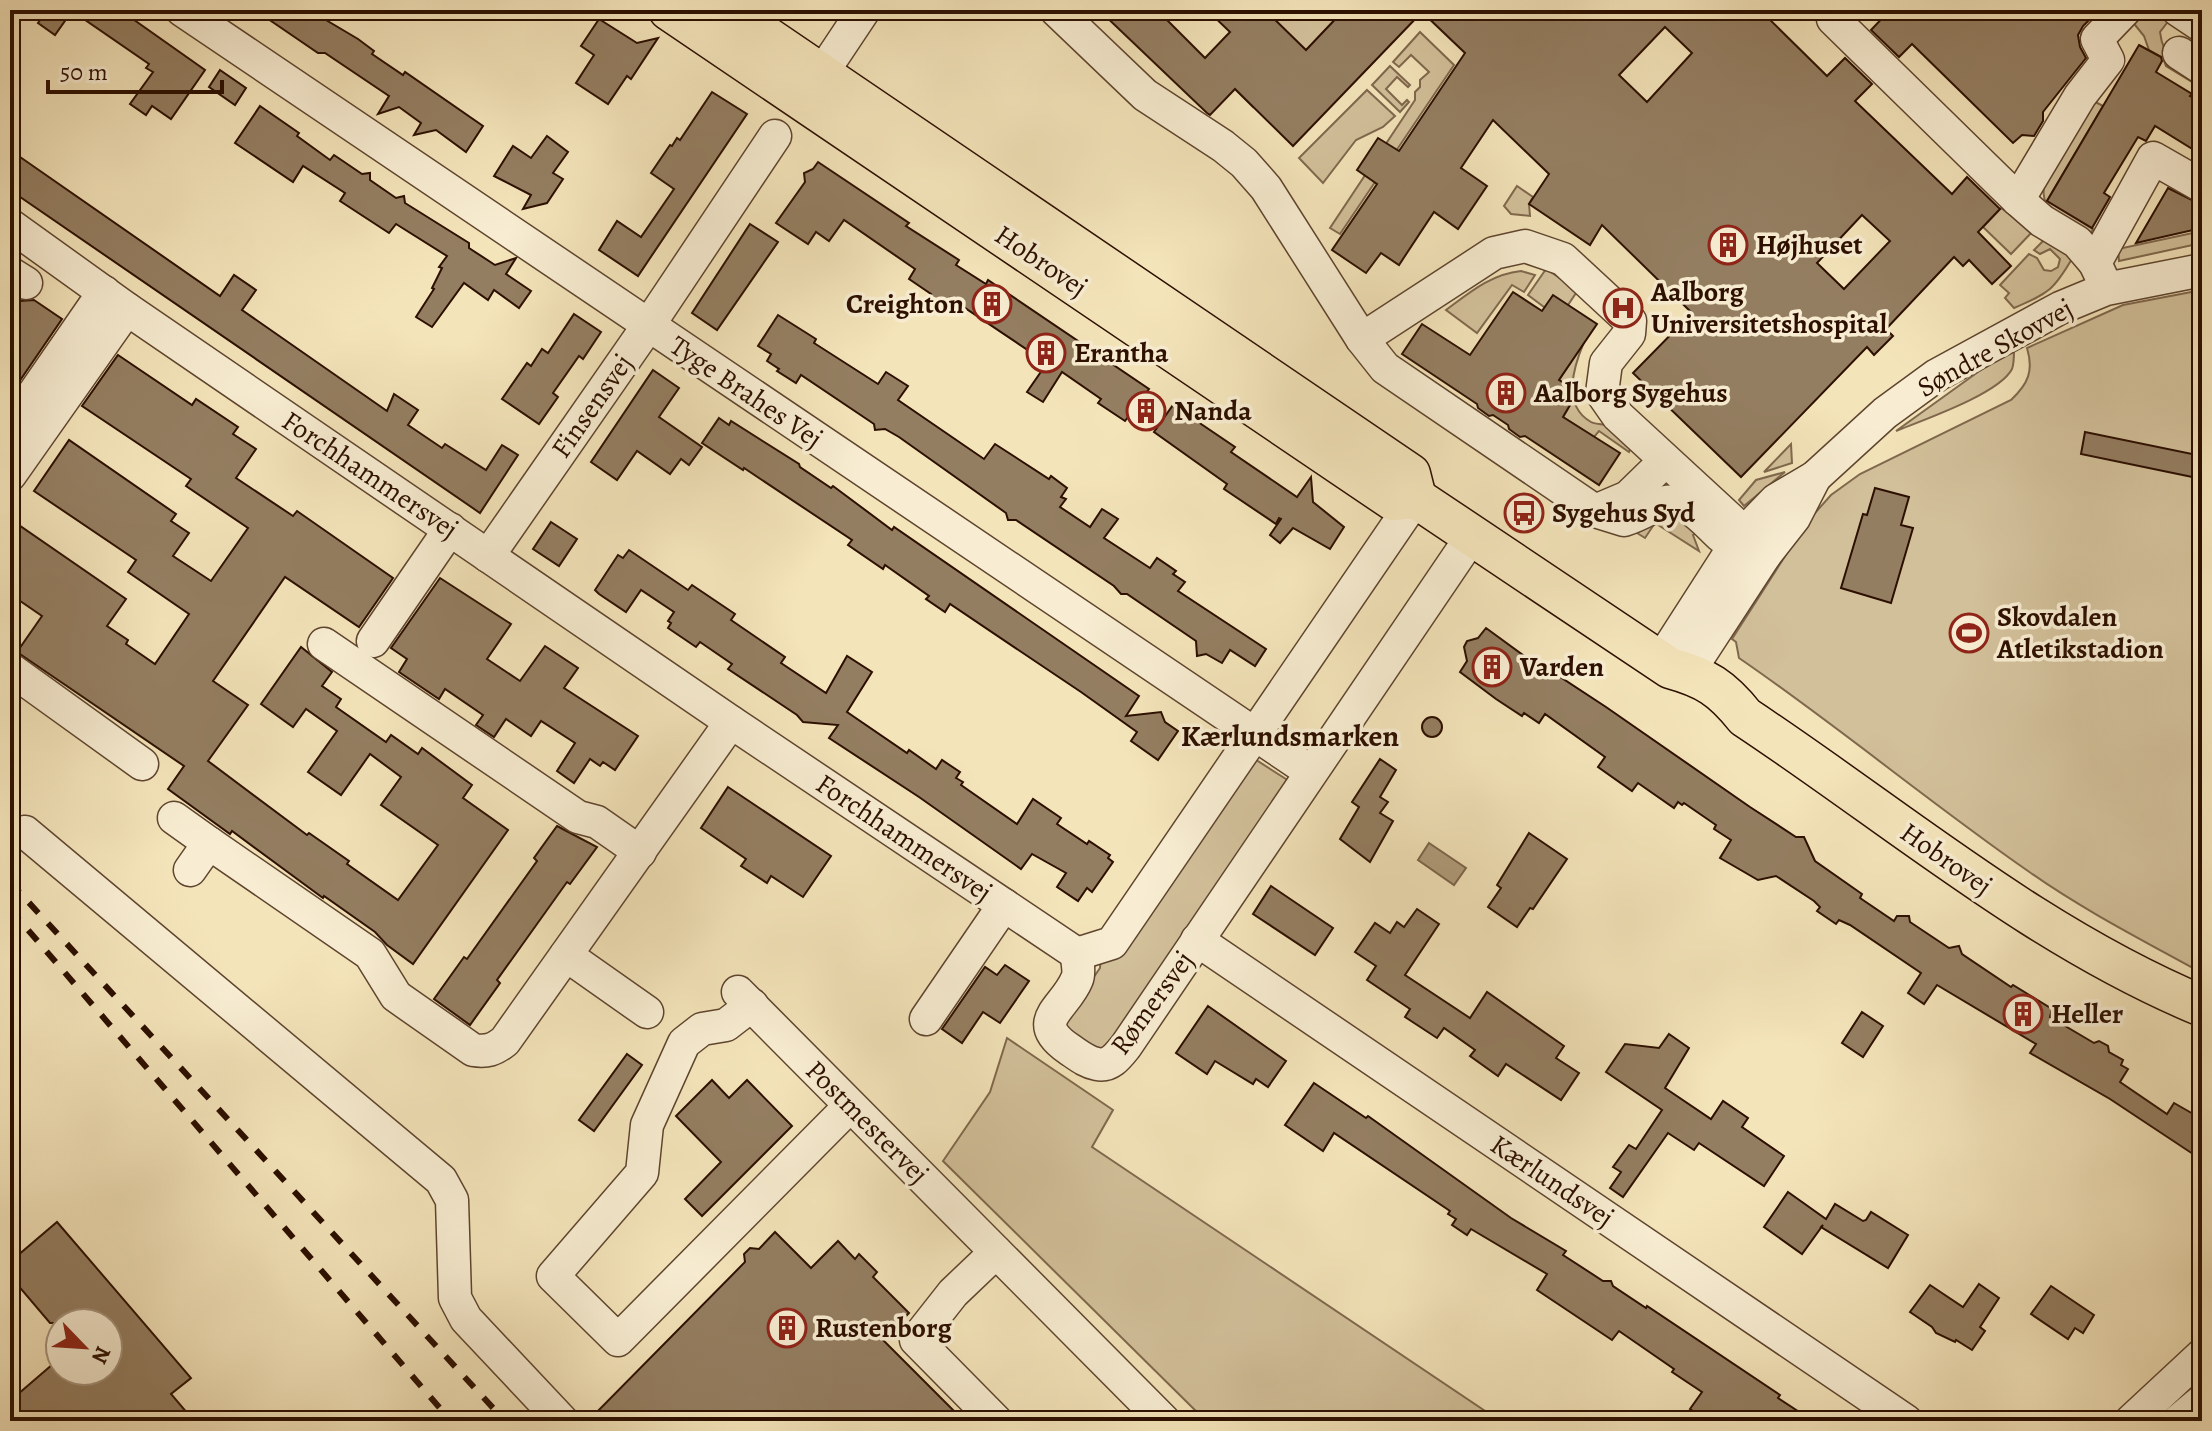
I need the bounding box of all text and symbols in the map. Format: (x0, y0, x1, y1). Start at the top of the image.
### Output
scale bar (48, 44, 222, 94)
text: 50 m (60, 56, 108, 88)
street label: Hobrovej (987, 216, 1095, 306)
building icon: Højhuset (1707, 224, 1749, 266)
place label: Højhuset (1756, 226, 1863, 264)
place label: Aalborg Universitetshospital (1650, 273, 1888, 343)
building icon: Creighton (971, 283, 1013, 325)
place label: Creighton (846, 285, 964, 323)
hospital icon: Aalborg Universitetshospital (1602, 287, 1644, 329)
street label: Søndre Skovvej (1910, 290, 2080, 406)
street label: Tyge Brahes Vej (662, 327, 830, 457)
building icon: Erantha (1025, 332, 1067, 374)
place label: Erantha (1074, 334, 1169, 372)
street label: Finsensvej (542, 346, 642, 466)
building icon: Aalborg Sygehus (1485, 372, 1527, 414)
place label: Aalborg Sygehus (1533, 374, 1728, 412)
building icon: Nanda (1125, 390, 1167, 432)
place label: Nanda (1174, 392, 1252, 430)
street label: Forchhammersvej (274, 402, 466, 548)
bus stop icon: Sygehus Syd (1503, 492, 1545, 534)
place label: Sygehus Syd (1552, 494, 1696, 532)
place label: Skovdalen Atletikstadion (1996, 598, 2164, 668)
sports icon: Skovdalen Atletikstadion (1948, 612, 1990, 654)
building icon: Varden (1471, 646, 1513, 688)
place label: Varden (1519, 648, 1604, 686)
district label: Kærlundsmarken (1181, 716, 1399, 756)
street label: Forchhammersvej (808, 765, 1000, 911)
street label: Hobrovej (1892, 814, 2000, 904)
street label: Rømersvej (1101, 943, 1203, 1063)
building icon: Heller (2002, 993, 2044, 1035)
place label: Heller (2051, 995, 2124, 1033)
street label: Postmestervej (797, 1052, 937, 1192)
street label: Kærlundsvej (1483, 1126, 1621, 1236)
north arrow (44, 1307, 124, 1387)
building icon: Rustenborg (766, 1307, 808, 1349)
place label: Rustenborg (815, 1309, 952, 1347)
text: N (84, 1341, 118, 1369)

